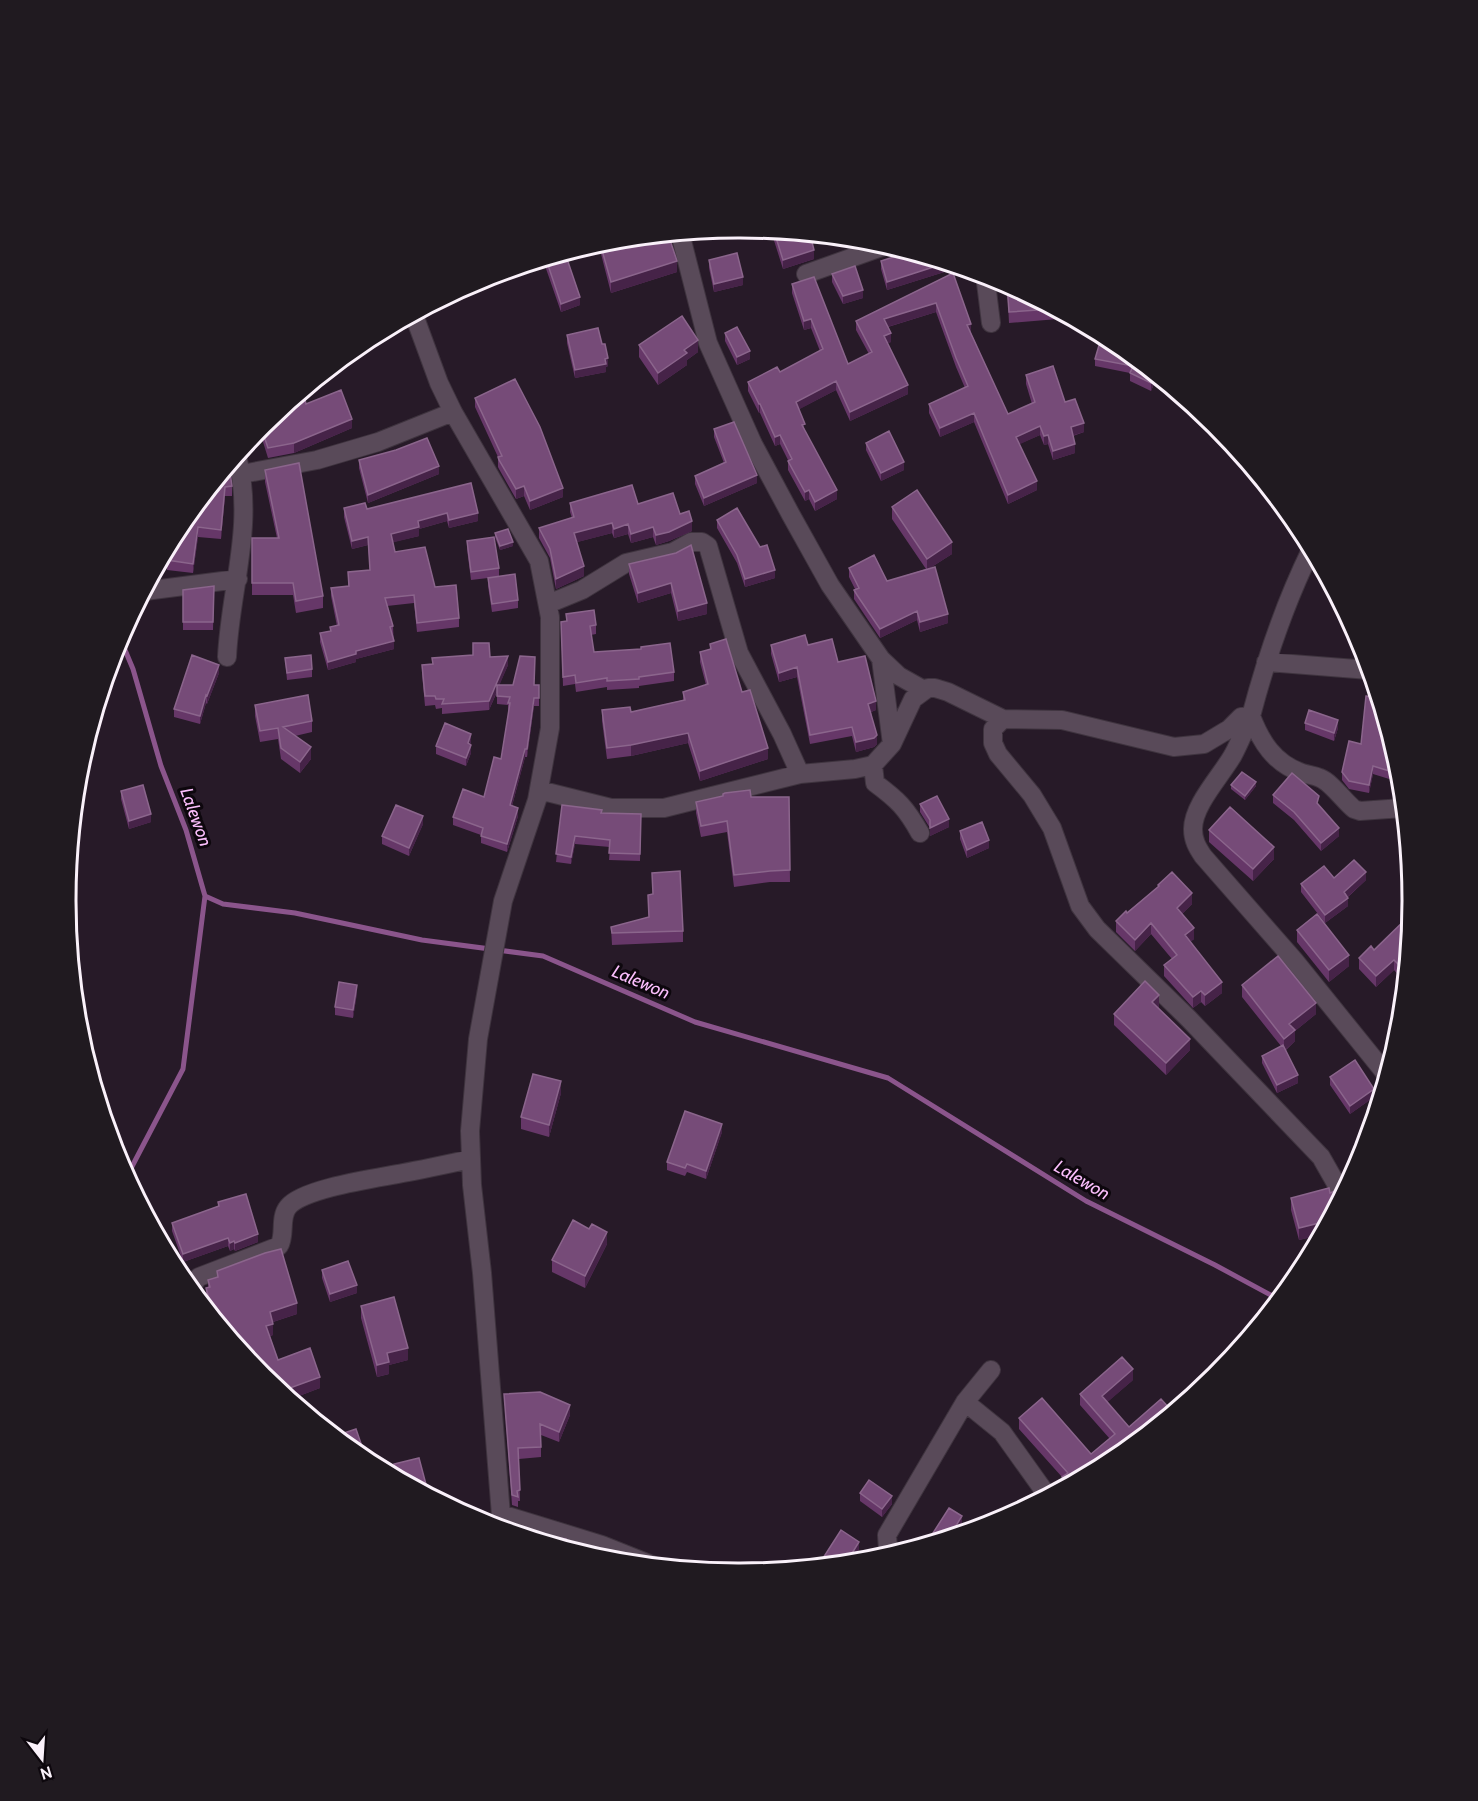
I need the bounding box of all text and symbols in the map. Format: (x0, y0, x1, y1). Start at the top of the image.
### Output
water label: Lalewon (175, 785, 217, 849)
water label: Lalewon (609, 960, 673, 1004)
water label: Lalewon (1050, 1155, 1114, 1205)
north arrow (12, 1729, 72, 1789)
text: N (38, 1762, 54, 1784)

